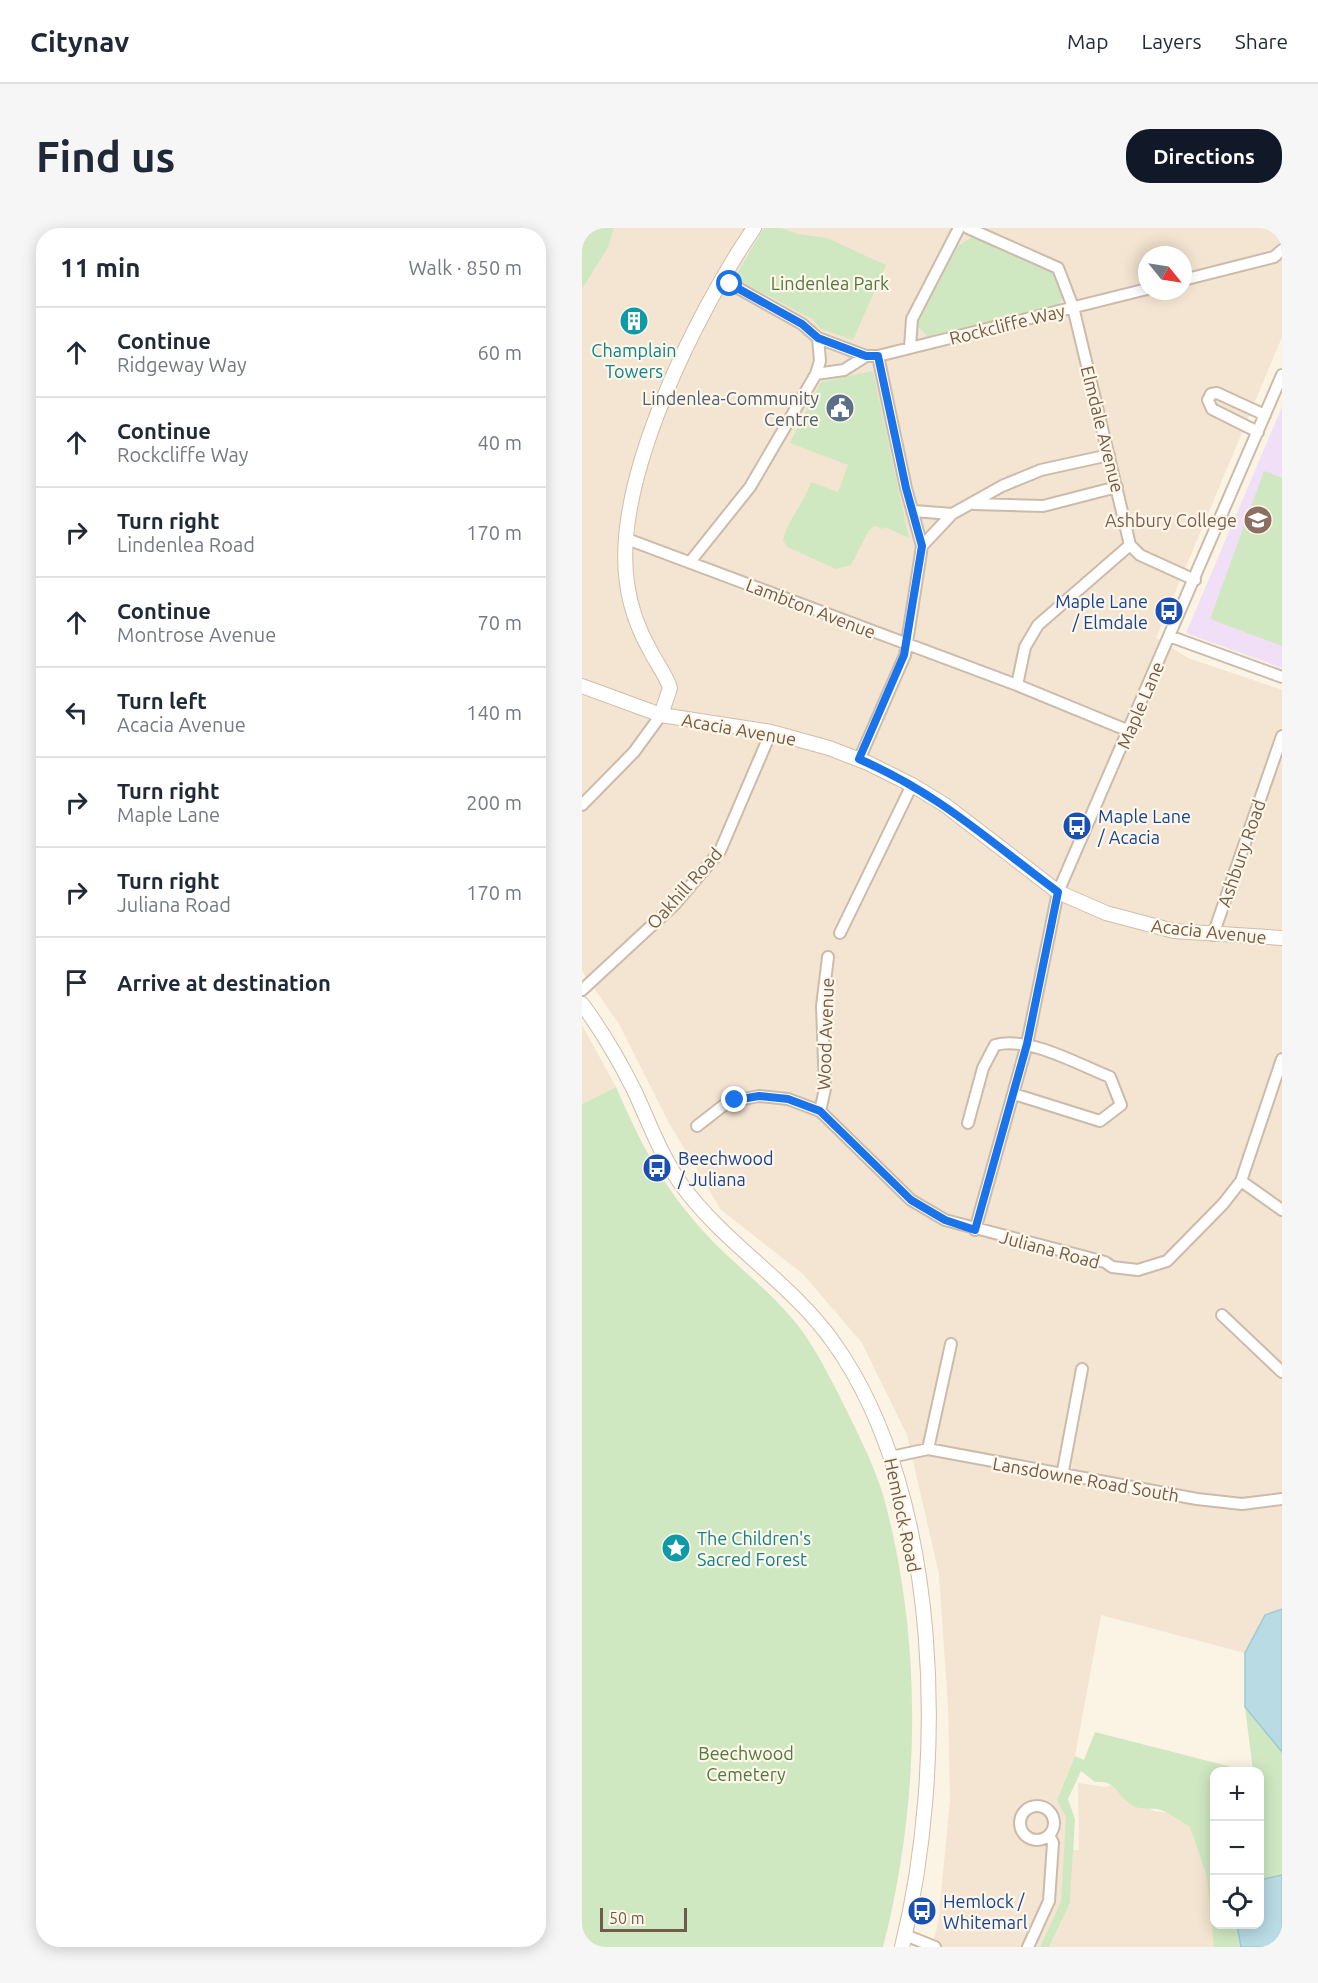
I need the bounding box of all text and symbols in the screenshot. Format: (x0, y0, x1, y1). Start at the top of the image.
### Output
text: Citynav (30, 26, 129, 57)
text: Map (1067, 29, 1108, 53)
text: Layers (1141, 29, 1202, 53)
text: Share (1235, 29, 1288, 53)
button: Directions (1126, 129, 1282, 183)
text: Find us (36, 133, 175, 180)
north arrow (1138, 246, 1192, 300)
text: 11 min (60, 253, 140, 282)
text: Walk · 850 m (409, 256, 522, 279)
route start (716, 270, 742, 296)
park label: Lindenlea Park (771, 273, 889, 293)
street label: Rockcliffe Way (947, 300, 1067, 348)
building icon: Champlain Towers (618, 305, 650, 337)
text: Continue (117, 328, 211, 353)
icon: ahead (60, 336, 93, 369)
place label: Champlain Towers (591, 340, 677, 381)
text: 60 m (478, 341, 522, 364)
text: Ridgeway Way (117, 353, 247, 376)
street label: Elmdale Avenue (1078, 364, 1128, 494)
place label: Lindenlea-Community Centre (642, 388, 819, 429)
public building icon: Lindenlea-Community Centre (824, 392, 856, 424)
text: Continue (117, 418, 211, 443)
icon: ahead (60, 426, 93, 459)
text: 40 m (478, 431, 522, 454)
text: Rockcliffe Way (117, 443, 248, 466)
school or university icon: Ashbury College (1242, 504, 1274, 536)
text: Turn right (117, 508, 219, 533)
place label: Ashbury College (1105, 510, 1237, 530)
icon: right (60, 516, 93, 549)
text: 170 m (466, 521, 522, 544)
text: Lindenlea Road (117, 533, 255, 556)
street label: Lambton Avenue (743, 574, 879, 642)
place label: Maple Lane / Elmdale (1055, 591, 1148, 632)
bus stop icon: Maple Lane / Elmdale (1153, 595, 1185, 627)
text: Continue (117, 598, 211, 623)
icon: ahead (60, 606, 93, 639)
text: 70 m (478, 611, 522, 634)
text: Montrose Avenue (117, 623, 276, 646)
street label: Maple Lane (1113, 658, 1167, 752)
text: Turn left (117, 688, 207, 713)
icon: left (60, 696, 93, 729)
text: 140 m (466, 701, 522, 724)
street label: Acacia Avenue (680, 709, 798, 749)
text: Acacia Avenue (117, 713, 246, 736)
text: Turn right (117, 778, 219, 803)
icon: right (60, 786, 93, 819)
text: 200 m (466, 791, 522, 814)
street label: Ashbury Road (1213, 797, 1269, 909)
text: Maple Lane (117, 803, 220, 826)
place label: Maple Lane / Acacia (1097, 806, 1191, 847)
bus stop icon: Maple Lane / Acacia (1061, 810, 1093, 842)
street label: Oakhill Road (642, 843, 726, 933)
text: Turn right (117, 868, 219, 893)
icon: right (60, 876, 93, 909)
text: 170 m (466, 881, 522, 904)
text: Juliana Road (117, 893, 231, 916)
street label: Acacia Avenue (1150, 915, 1268, 947)
icon: arrive (60, 966, 93, 999)
text: Arrive at destination (117, 970, 331, 995)
street label: Wood Avenue (813, 977, 837, 1091)
route end (721, 1086, 747, 1112)
place label: Beechwood / Juliana (677, 1148, 773, 1189)
bus stop icon: Beechwood / Juliana (641, 1152, 673, 1184)
street label: Juliana Road (998, 1226, 1102, 1272)
street label: Lansdowne Road South (991, 1453, 1181, 1505)
street label: Hemlock Road (881, 1456, 925, 1574)
place label: The Children's Sacred Forest (697, 1528, 811, 1569)
place icon: The Children's Sacred Forest (660, 1532, 692, 1564)
park label: Beechwood Cemetery (698, 1743, 794, 1784)
map controls (1210, 1767, 1264, 1929)
button: + (1210, 1767, 1264, 1821)
button: − (1210, 1821, 1264, 1875)
button: locate (1210, 1875, 1264, 1929)
place label: Hemlock / Whitemarl (943, 1891, 1028, 1932)
bus stop icon: Hemlock / Whitemarl (906, 1895, 938, 1927)
scale bar (600, 1905, 687, 1932)
text: 50 m (609, 1909, 645, 1927)

